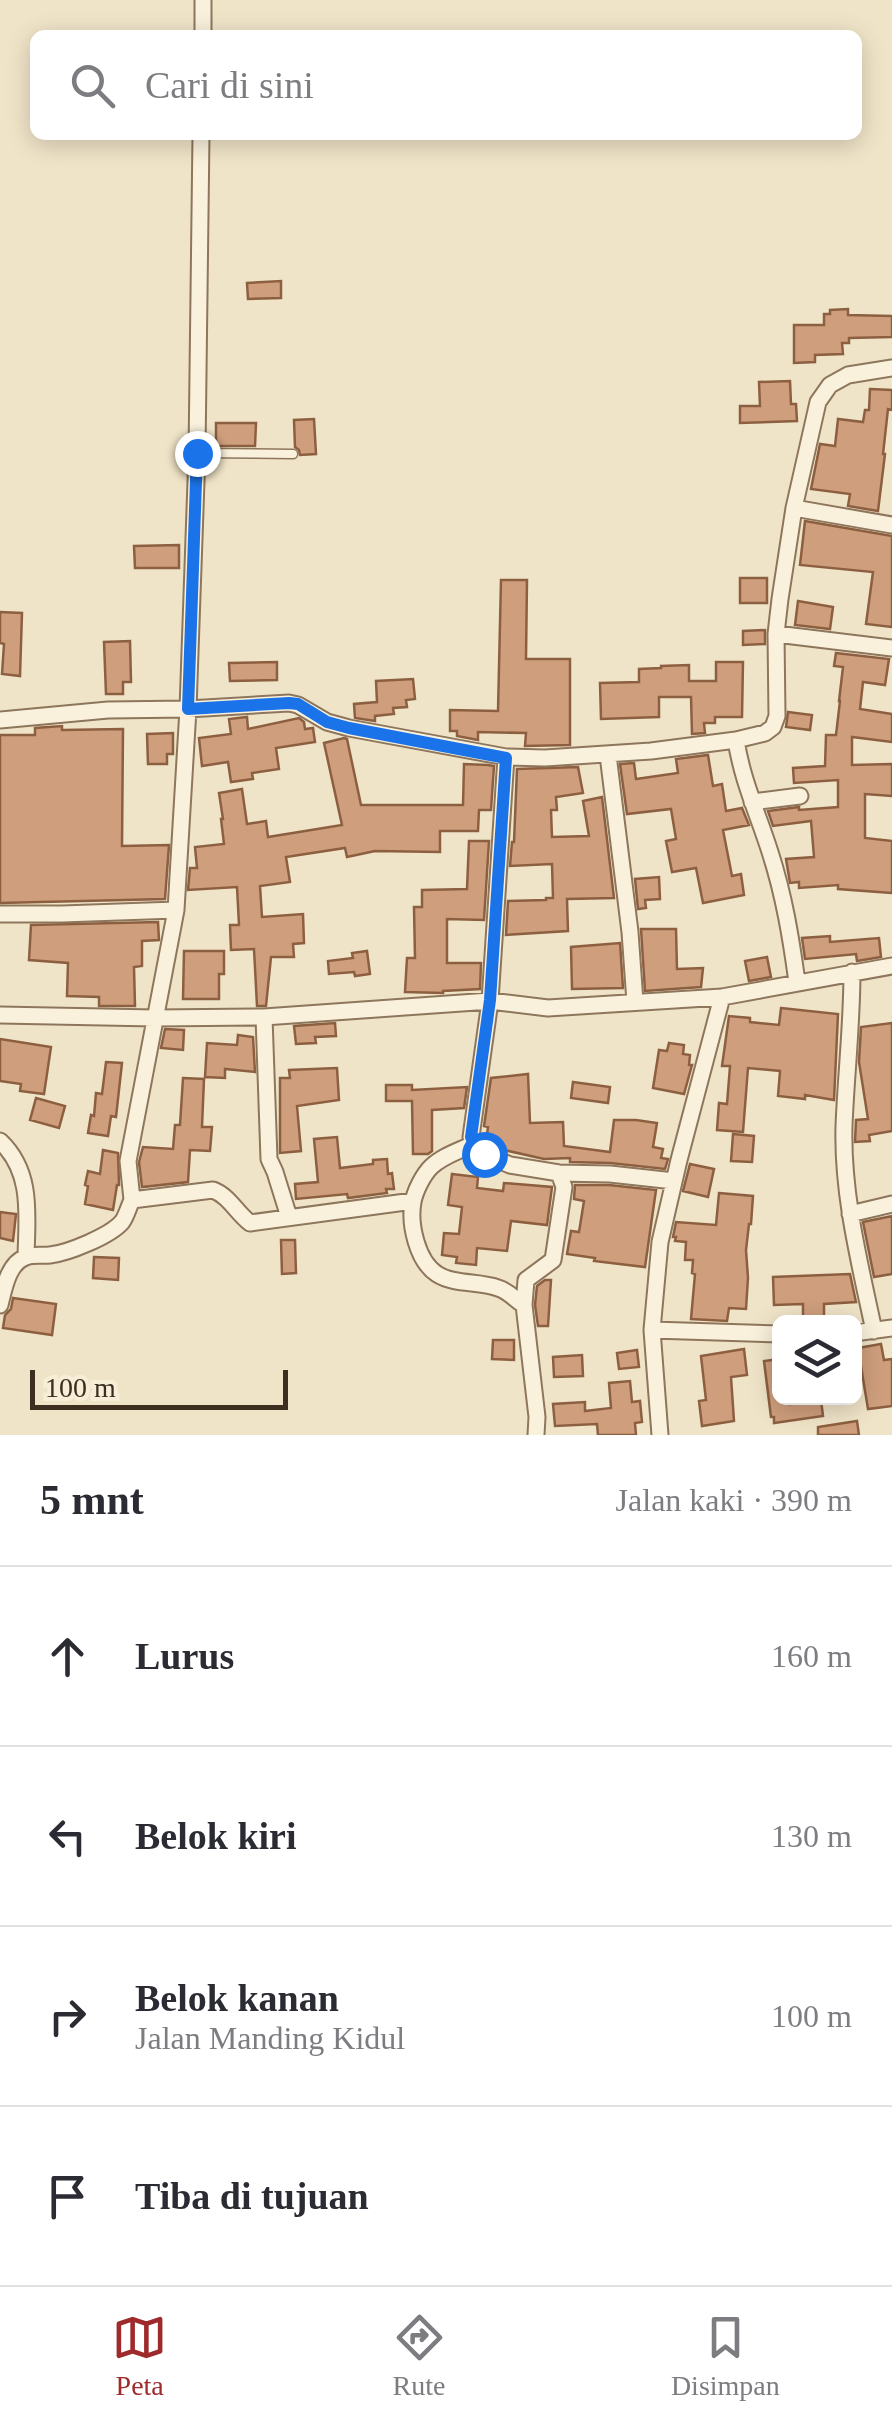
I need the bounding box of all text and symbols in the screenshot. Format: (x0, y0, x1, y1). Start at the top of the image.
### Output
search box (30, 30, 862, 140)
icon: search (65, 58, 120, 113)
text: Cari di sini (145, 64, 314, 106)
route end (175, 431, 221, 477)
route start (462, 1132, 508, 1178)
map controls (772, 1315, 862, 1405)
button: layers (772, 1315, 862, 1405)
scale bar (30, 1365, 288, 1410)
text: 100 m (45, 1372, 116, 1403)
text: 5 mnt (40, 1477, 144, 1523)
text: Jalan kaki · 390 m (616, 1482, 852, 1518)
icon: ahead (40, 1629, 95, 1684)
text: Lurus (135, 1635, 234, 1677)
text: 160 m (771, 1638, 852, 1674)
icon: left (40, 1809, 95, 1864)
text: Belok kiri (135, 1815, 297, 1857)
text: 130 m (771, 1818, 852, 1854)
text: Belok kanan (135, 1977, 339, 2019)
icon: right (40, 1989, 95, 2044)
text: 100 m (771, 1998, 852, 2034)
text: Jalan Manding Kidul (135, 2020, 405, 2056)
icon: arrive (40, 2169, 95, 2224)
text: Tiba di tujuan (135, 2175, 369, 2217)
tab: Peta (112, 2310, 167, 2402)
tab: Rute (392, 2310, 447, 2402)
tab: Disimpan (671, 2310, 780, 2402)

